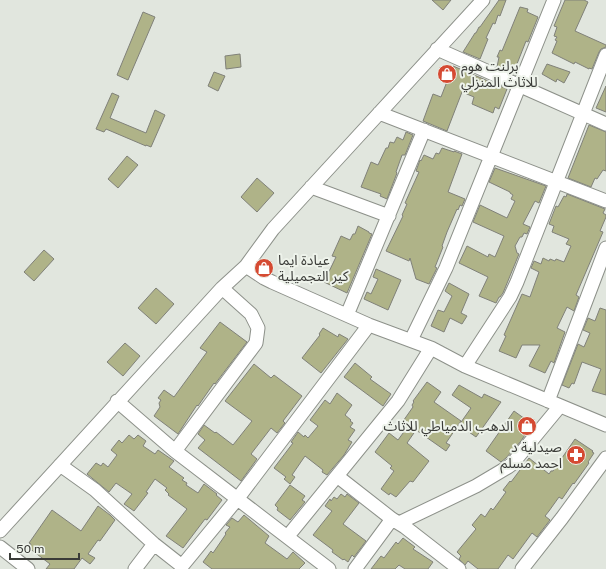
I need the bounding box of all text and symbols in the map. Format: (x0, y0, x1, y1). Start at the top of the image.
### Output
place label: برلنت هوم للاثاث المنزلي (461, 58, 538, 93)
shop icon: برلنت هوم للاثاث المنزلي (436, 63, 458, 85)
place label: عيادة ايما كير التجميلية (278, 252, 349, 285)
shop icon: عيادة ايما كير التجميلية (253, 257, 275, 279)
shop icon: الدهب الدمياطي للاثاث (516, 415, 538, 437)
place label: الدهب الدمياطي للاثاث (383, 418, 513, 437)
place label: صيدلية د احمد مسلم (500, 439, 562, 474)
pharmacy icon: صيدلية د احمد مسلم (565, 444, 587, 466)
scale bar (10, 535, 79, 561)
text: 50 m (16, 542, 44, 556)

